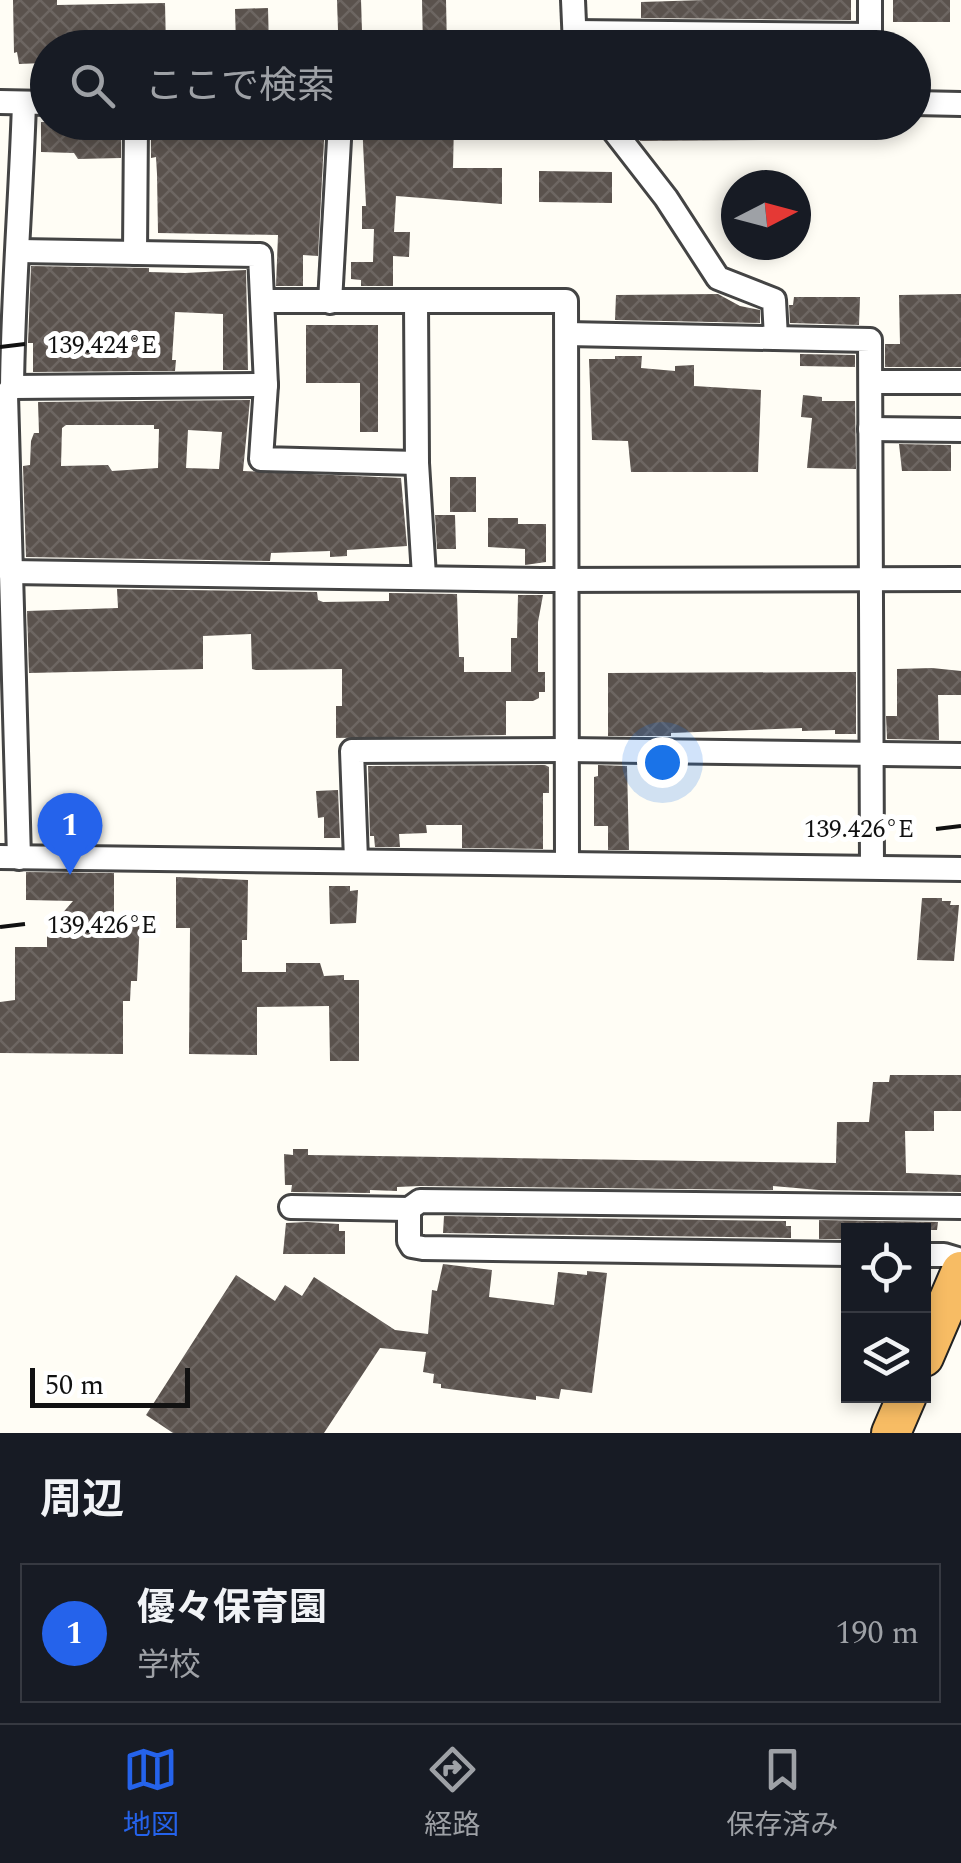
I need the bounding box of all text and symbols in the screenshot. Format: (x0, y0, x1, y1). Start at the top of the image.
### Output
search box (30, 30, 931, 140)
icon: search (65, 58, 120, 113)
text: ここで検索 (145, 58, 335, 116)
north arrow (721, 170, 811, 260)
text: 139.424°E (47, 327, 157, 365)
your location (637, 737, 688, 788)
pin: 1 (38, 792, 102, 875)
text: 139.426°E (804, 811, 914, 849)
text: 139.426°E (47, 907, 157, 945)
map controls (841, 1223, 931, 1403)
button: locate (841, 1223, 931, 1313)
button: layers (841, 1313, 931, 1403)
scale bar (30, 1363, 190, 1408)
text: 50 m (45, 1364, 104, 1407)
text: 周辺 (40, 1469, 124, 1532)
text: 優々保育園 (137, 1580, 327, 1638)
text: 1 (66, 1609, 83, 1658)
text: 190 m (835, 1609, 919, 1658)
text: 学校 (137, 1641, 201, 1690)
tab: 地図 (123, 1742, 179, 1847)
tab: 経路 (424, 1742, 480, 1847)
tab: 保存済み (726, 1742, 838, 1847)

